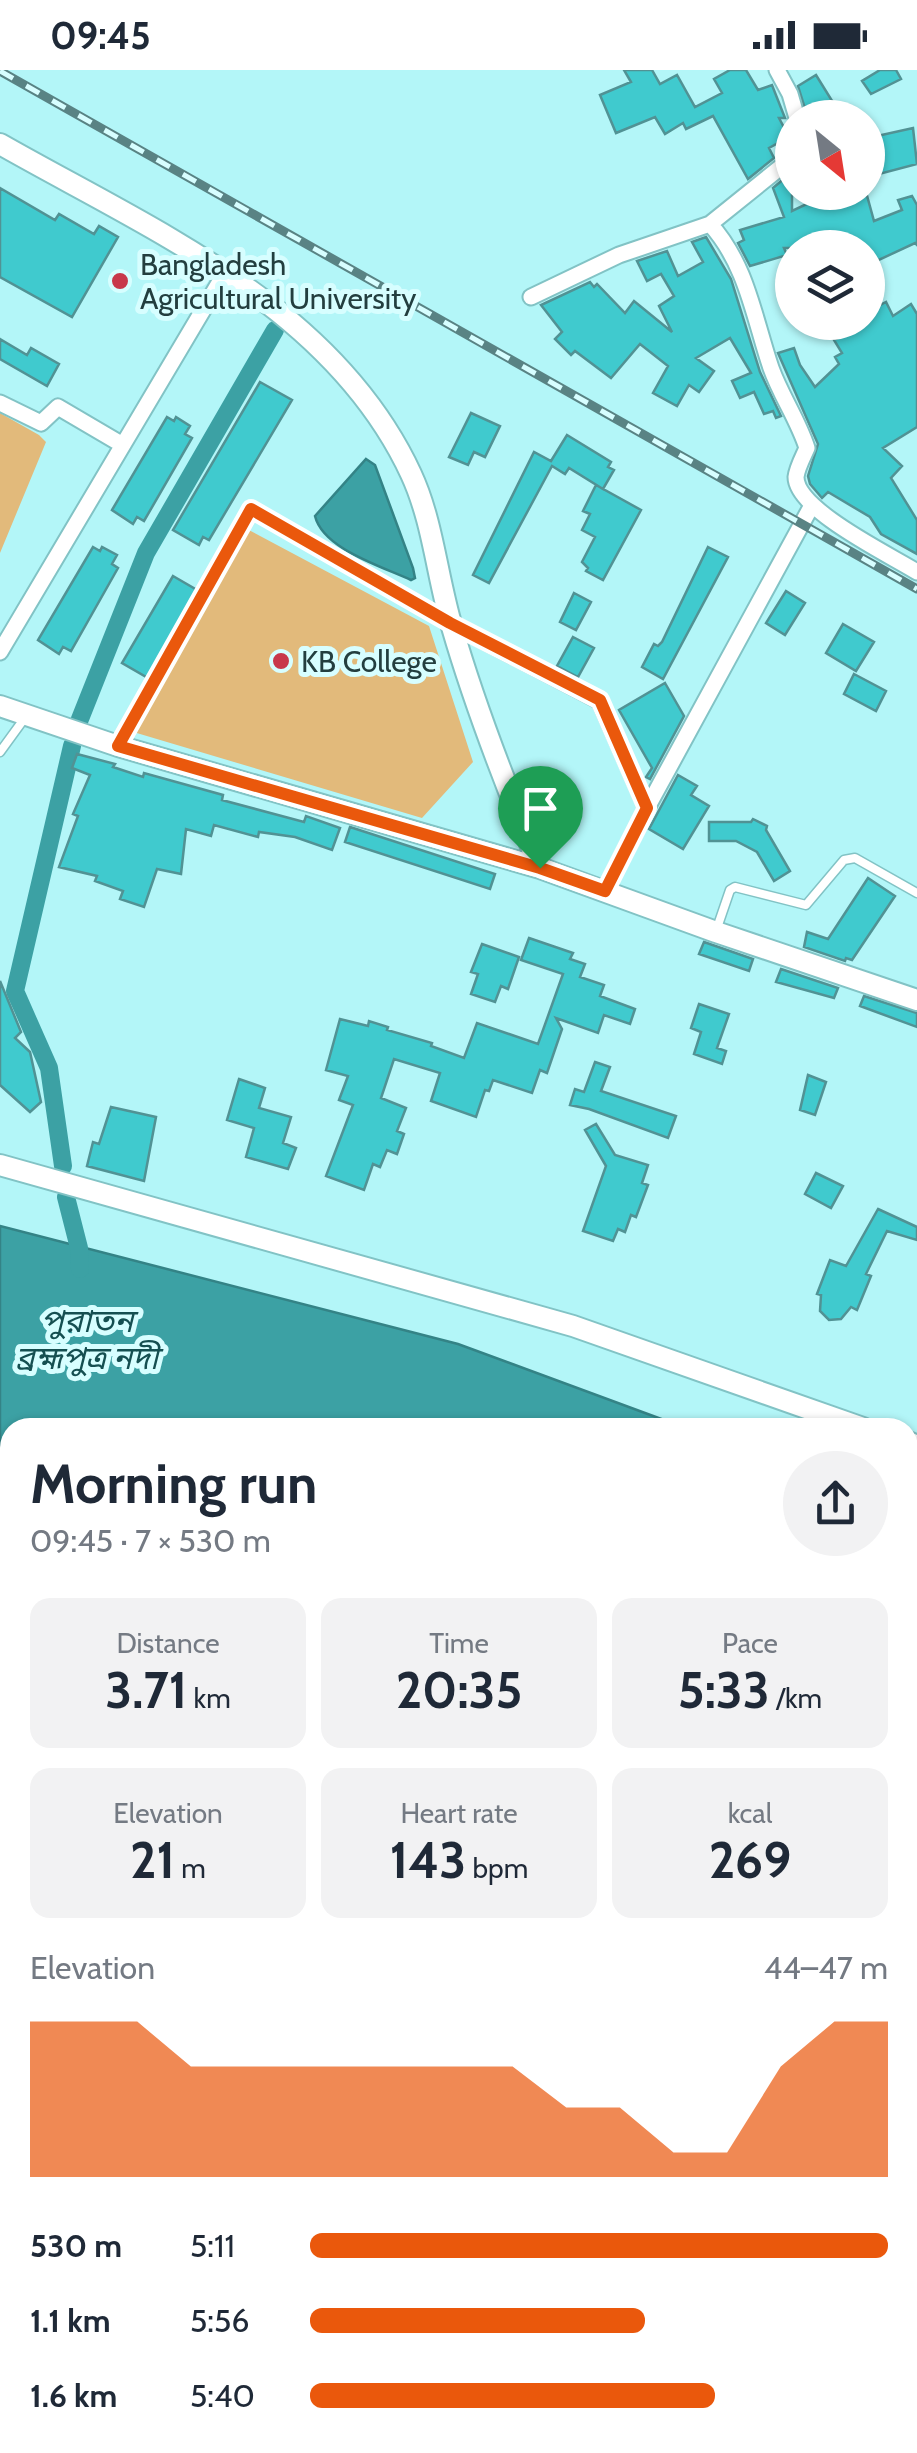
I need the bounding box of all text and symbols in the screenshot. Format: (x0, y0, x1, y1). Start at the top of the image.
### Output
text: 09:45 (50, 12, 151, 59)
north arrow (775, 100, 885, 210)
map controls (775, 100, 885, 340)
button: layers (775, 230, 885, 340)
place label: Bangladesh Agricultural University (140, 246, 416, 317)
marker: Bangladesh Agricultural University (109, 270, 131, 292)
place label: KB College (301, 643, 437, 680)
marker: KB College (270, 650, 292, 672)
pin (498, 766, 583, 869)
icon: arrive (513, 781, 568, 836)
water label: পুরাতন ব্রহ্মপুত্র নদী (16, 1301, 164, 1377)
text: Morning run (30, 1450, 317, 1517)
button: share (783, 1451, 888, 1556)
text: 09:45 · 7 × 530 m (30, 1521, 271, 1560)
text: Distance (116, 1626, 220, 1660)
text: Time (429, 1626, 489, 1660)
text: Pace (722, 1626, 778, 1660)
text: 3.71 (105, 1660, 187, 1721)
text: 20:35 (396, 1660, 522, 1721)
text: 5:33 (678, 1660, 770, 1721)
text: km (187, 1681, 231, 1715)
text: /km (770, 1681, 822, 1715)
text: Elevation (113, 1796, 223, 1830)
text: Heart rate (400, 1796, 518, 1830)
text: kcal (728, 1796, 772, 1830)
text: 21 (130, 1830, 175, 1891)
text: 143 (390, 1830, 466, 1891)
text: 269 (709, 1830, 791, 1891)
text: m (175, 1851, 206, 1885)
text: bpm (466, 1851, 528, 1885)
text: Elevation (30, 1948, 155, 1987)
text: 44–47 m (764, 1948, 888, 1987)
text: 530 m (30, 2226, 122, 2265)
text: 5:11 (190, 2226, 235, 2265)
text: 1.1 km (30, 2301, 111, 2340)
text: 5:56 (190, 2301, 249, 2340)
text: 1.6 km (30, 2376, 117, 2415)
text: 5:40 (190, 2376, 255, 2415)

